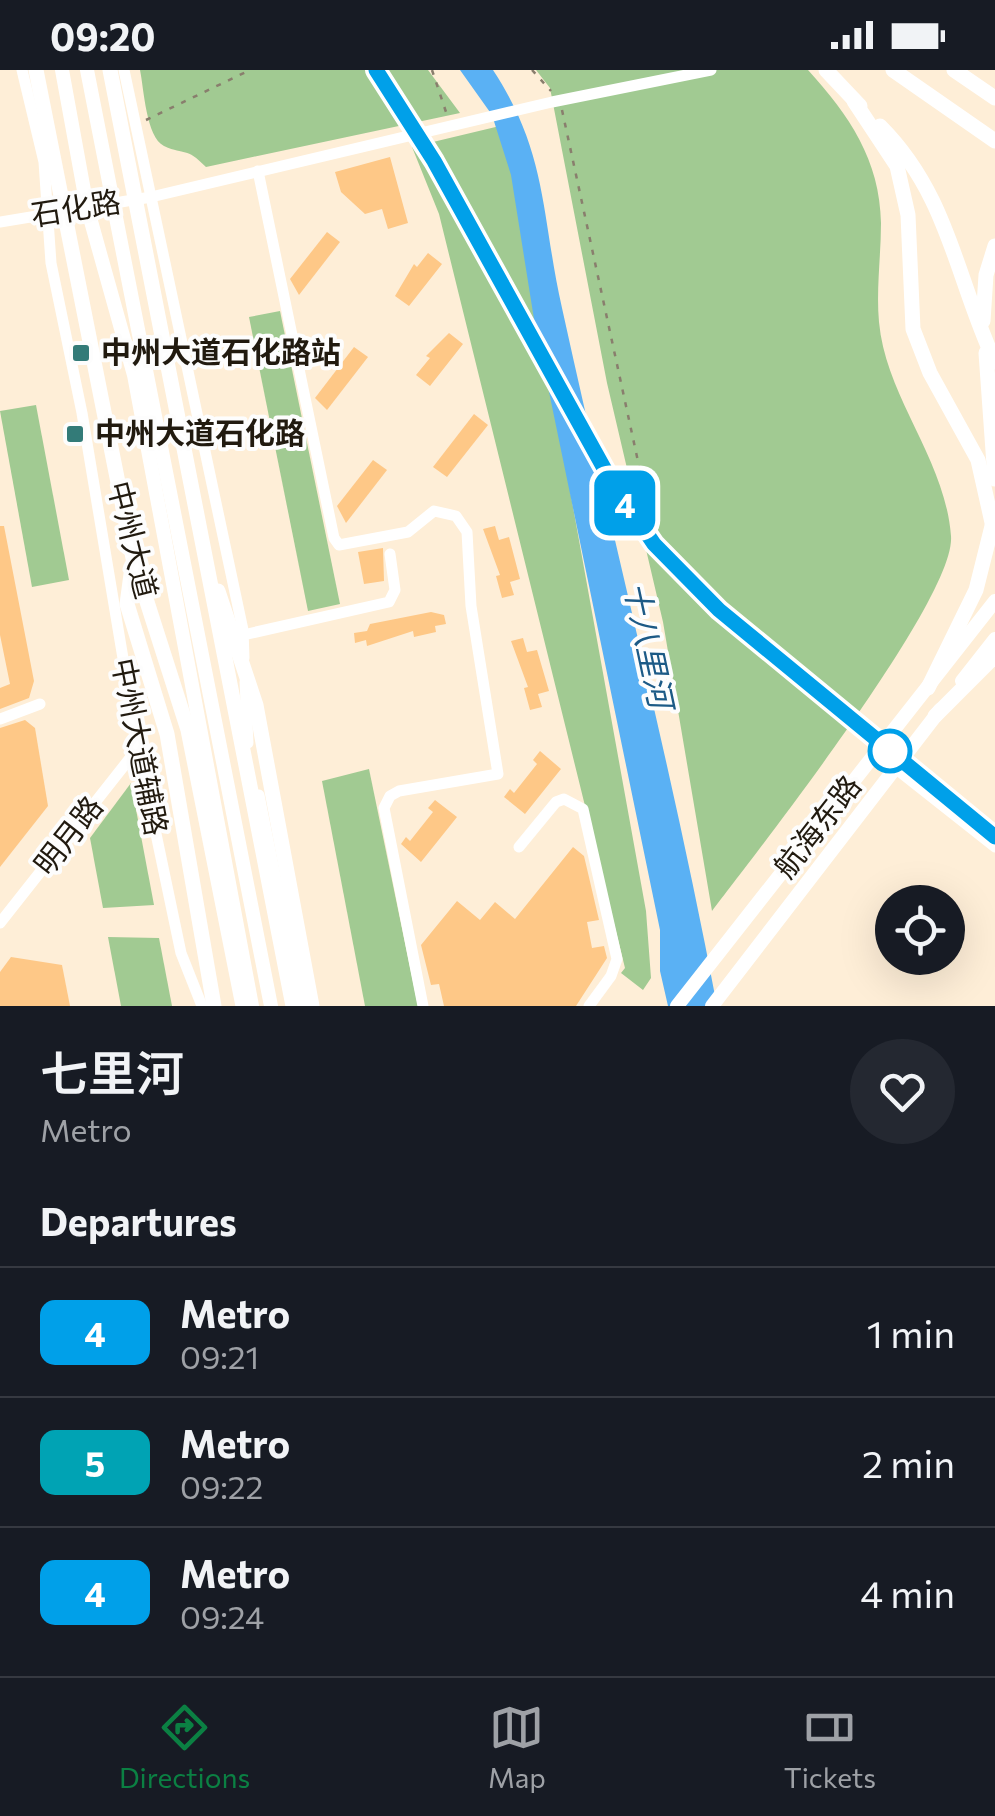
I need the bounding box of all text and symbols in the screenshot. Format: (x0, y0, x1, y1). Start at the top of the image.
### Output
text: 09:20 (50, 12, 155, 59)
street label: 石化路 (28, 181, 123, 232)
place label: 中州大道石化路站 (101, 332, 341, 369)
marker: 中州大道石化路站 (70, 342, 92, 364)
place label: 中州大道石化路 (95, 413, 305, 450)
marker: 中州大道石化路 (64, 423, 86, 445)
line badge: 4 (592, 470, 658, 536)
street label: 中州大道 (102, 477, 167, 602)
text: 4 (614, 482, 636, 525)
water label: 十八里河 (617, 578, 684, 717)
street label: 中州大道辅路 (106, 655, 177, 838)
unlabelled marker (869, 730, 911, 772)
street label: 航海东路 (765, 767, 868, 884)
street label: 明月路 (25, 788, 109, 881)
map controls (875, 885, 965, 975)
button: locate (875, 885, 965, 975)
button: heart (850, 1039, 955, 1144)
text: 七里河 (40, 1042, 184, 1101)
text: Metro (40, 1109, 132, 1149)
text: Departures (40, 1197, 237, 1244)
text: Metro (180, 1289, 290, 1336)
text: 1 min (867, 1309, 955, 1356)
text: 4 (84, 1311, 106, 1354)
text: 09:21 (180, 1336, 259, 1376)
text: Metro (180, 1419, 290, 1466)
text: 2 min (862, 1439, 955, 1486)
text: 5 (85, 1441, 105, 1484)
text: 09:22 (180, 1466, 263, 1506)
text: Metro (180, 1549, 290, 1596)
text: 4 min (860, 1569, 955, 1616)
text: 4 (84, 1571, 106, 1614)
text: 09:24 (180, 1596, 264, 1636)
tab: Directions (119, 1700, 250, 1794)
tab: Map (488, 1700, 546, 1794)
tab: Tickets (784, 1700, 876, 1794)

